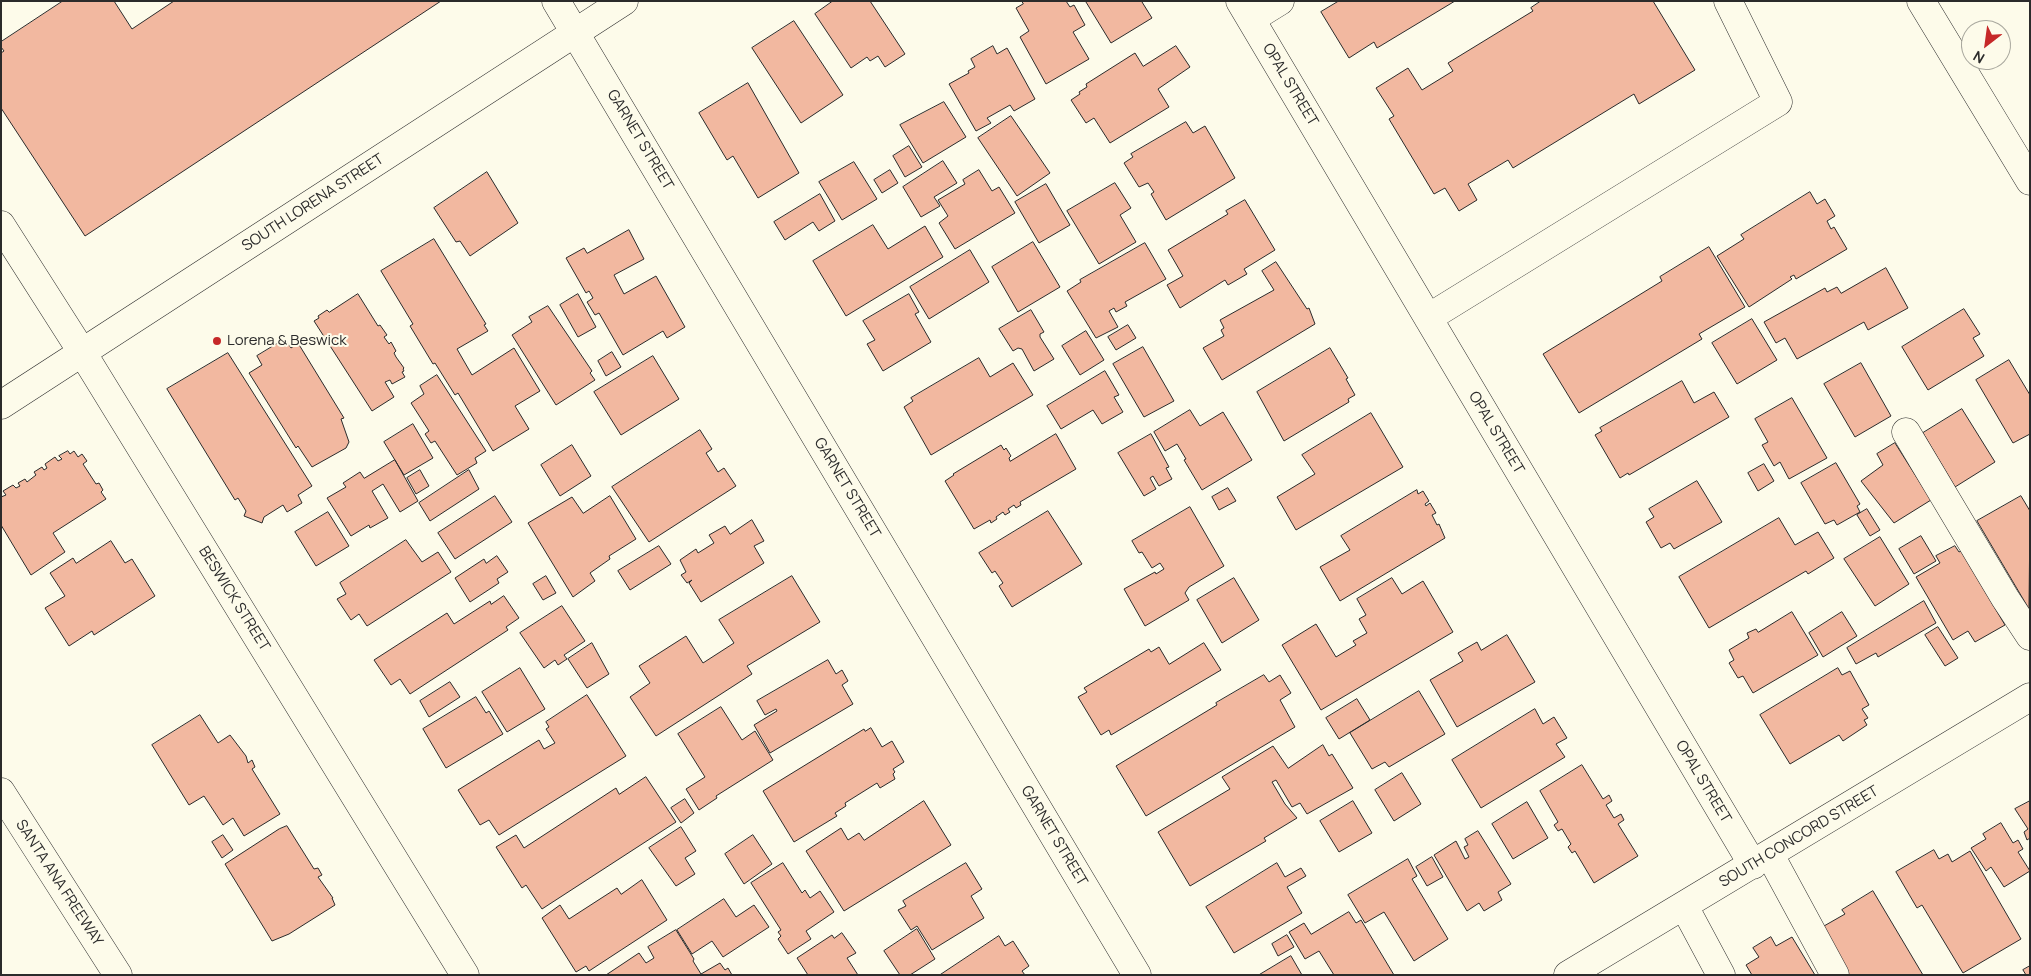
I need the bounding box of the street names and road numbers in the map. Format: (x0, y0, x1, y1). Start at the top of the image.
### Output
street label: OPAL STREET (1258, 40, 1322, 130)
street label: GARNET STREET (603, 87, 677, 193)
street label: SOUTH LORENA STREET (239, 150, 387, 256)
street label: OPAL STREET (1464, 388, 1528, 478)
street label: GARNET STREET (810, 435, 884, 541)
street label: BESWICK STREET (195, 543, 273, 655)
street label: OPAL STREET (1671, 737, 1735, 827)
street label: SOUTH CONCORD STREET (1716, 782, 1882, 892)
street label: GARNET STREET (1017, 783, 1091, 889)
street label: SANTA ANA FREEWAY (12, 817, 106, 949)

